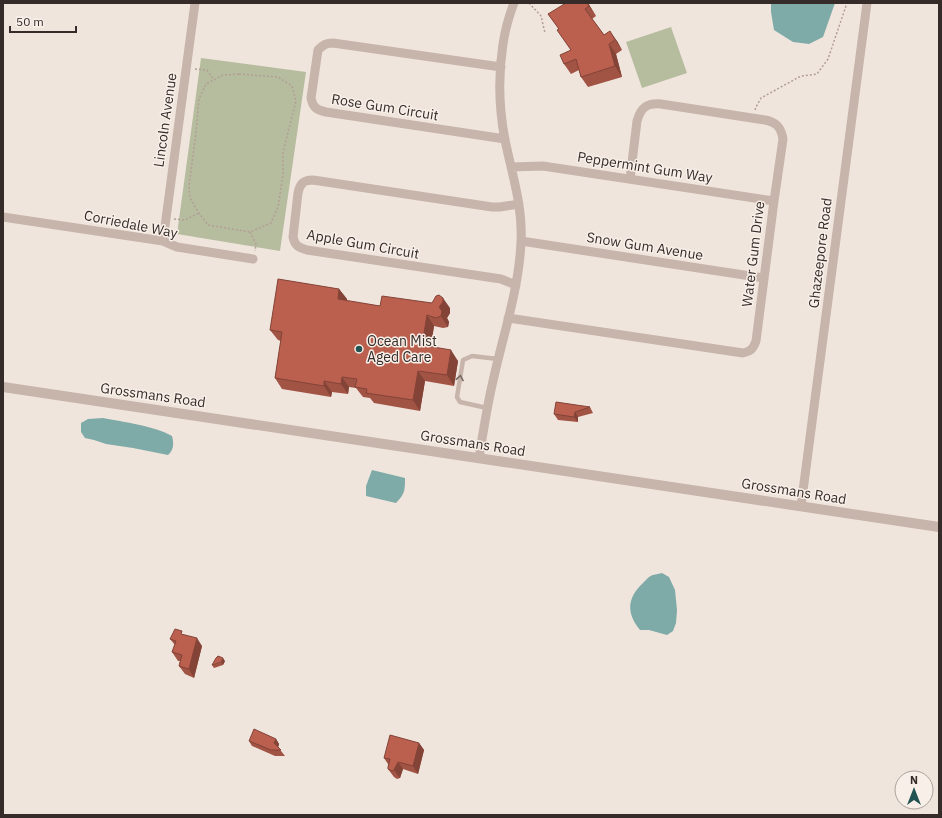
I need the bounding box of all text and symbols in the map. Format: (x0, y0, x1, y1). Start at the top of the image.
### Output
scale bar (10, 8, 76, 34)
text: 50 m (16, 14, 44, 29)
street label: Lincoln Avenue (149, 71, 181, 168)
street label: Rose Gum Circuit (330, 90, 440, 124)
street label: Peppermint Gum Way (576, 147, 714, 187)
street label: Ghazeepore Road (804, 197, 836, 309)
street label: Water Gum Drive (738, 200, 768, 308)
street label: Corriedale Way (83, 206, 179, 242)
street label: Apple Gum Circuit (305, 225, 421, 263)
street label: Snow Gum Avenue (585, 228, 705, 264)
place label: Ocean Mist Aged Care (367, 332, 437, 366)
marker: Ocean Mist Aged Care (354, 344, 364, 354)
one-way arrow (455, 375, 464, 381)
street label: Grossmans Road (99, 379, 207, 411)
street label: Grossmans Road (419, 426, 527, 460)
street label: Grossmans Road (740, 474, 848, 508)
north arrow (894, 770, 934, 810)
text: N (910, 773, 918, 787)

